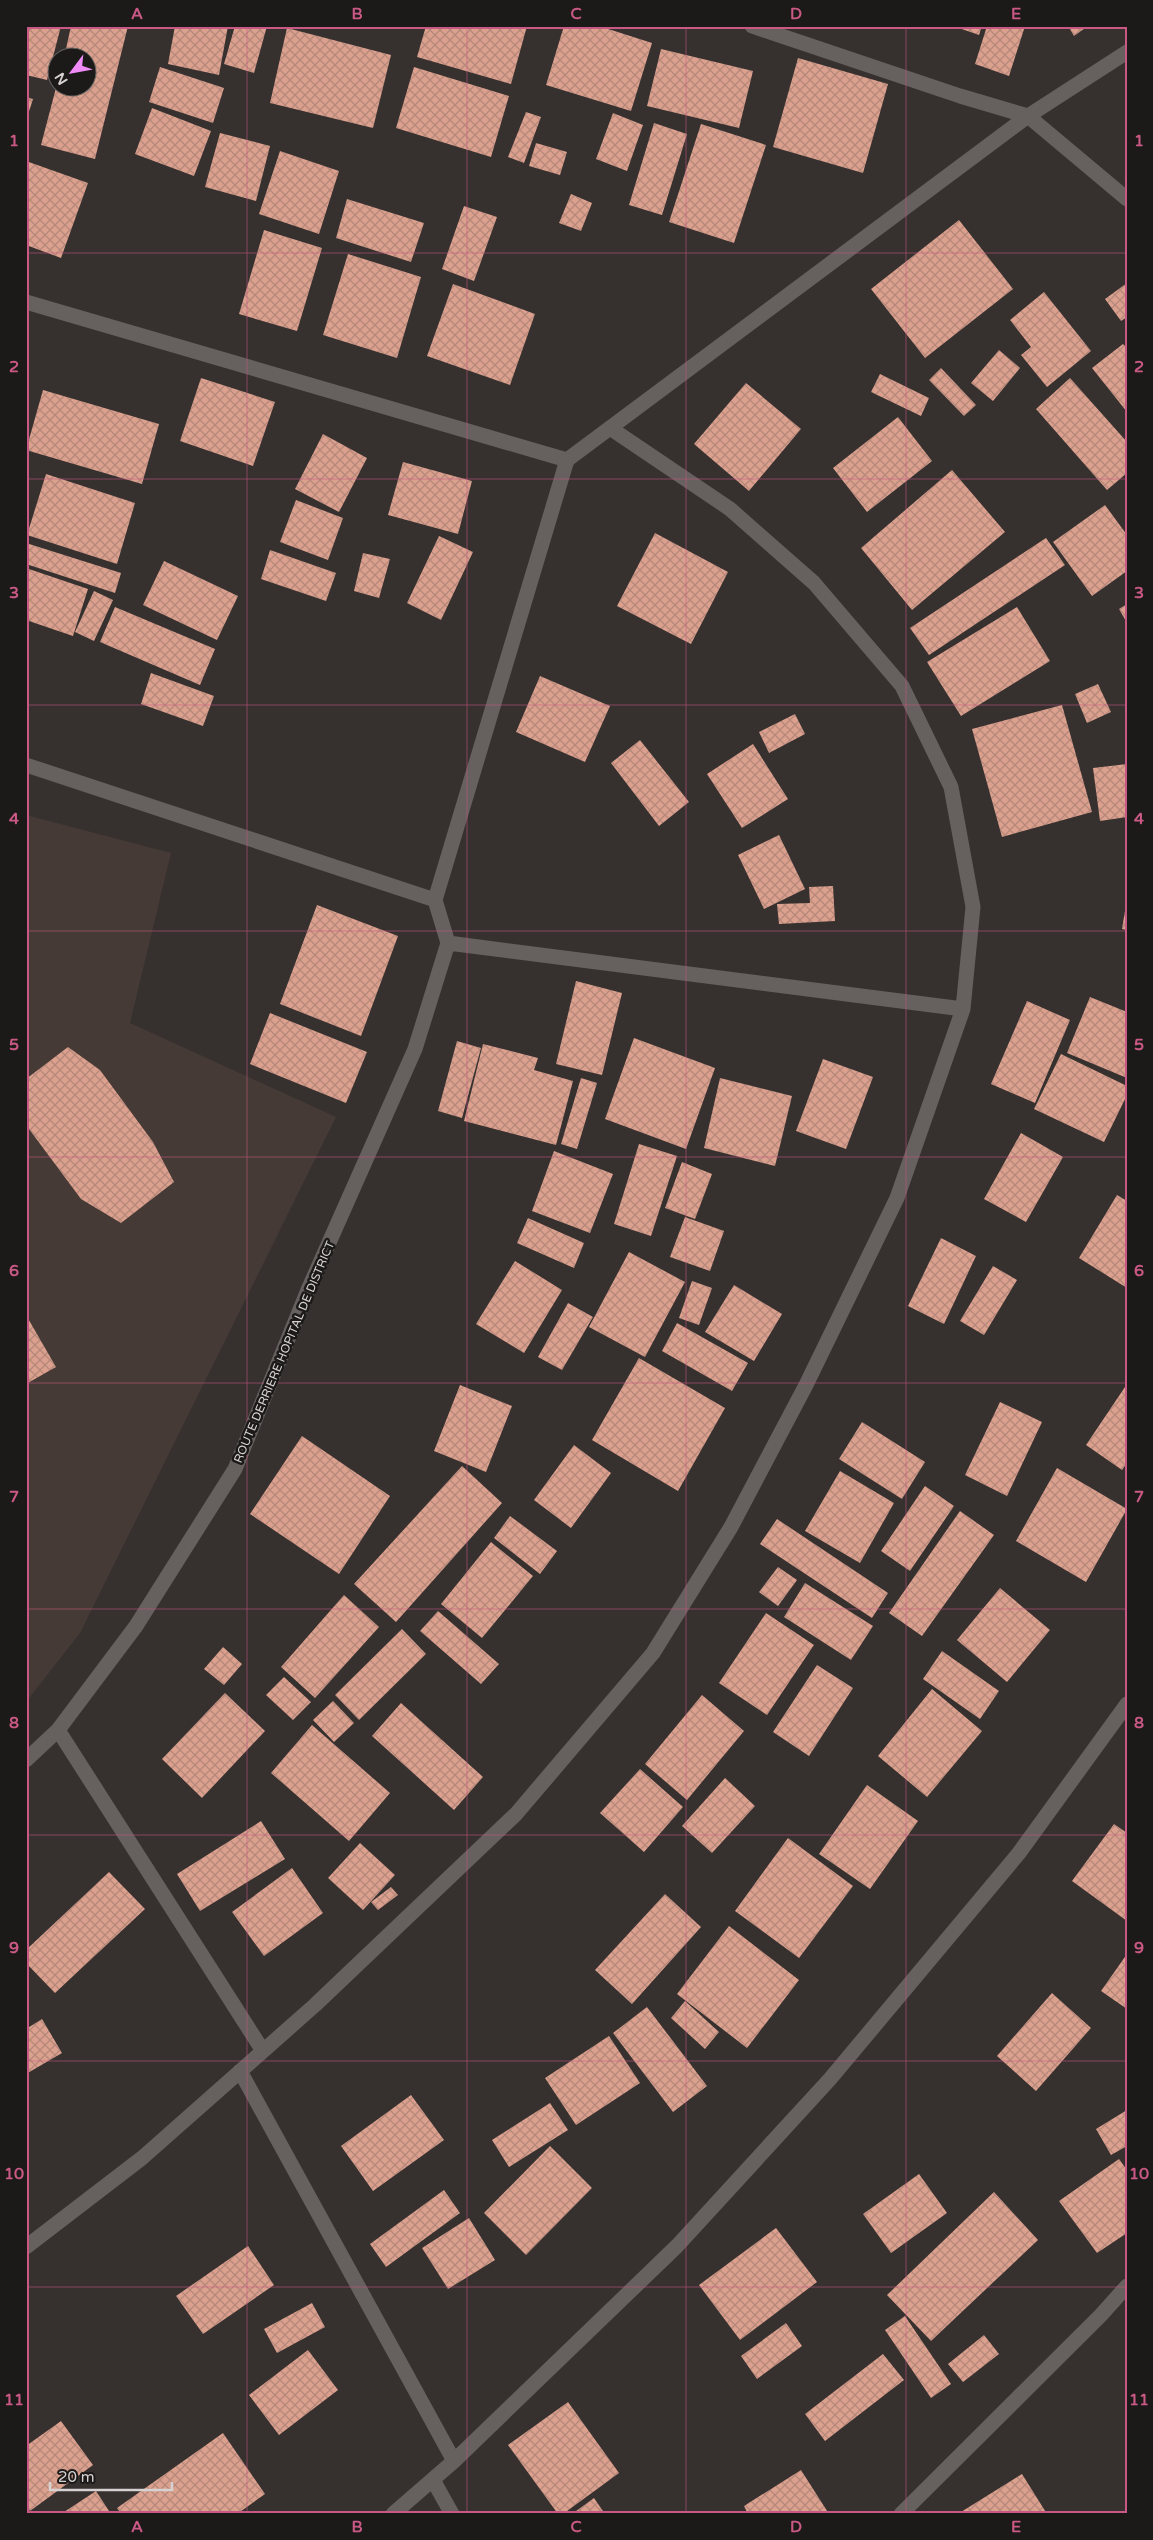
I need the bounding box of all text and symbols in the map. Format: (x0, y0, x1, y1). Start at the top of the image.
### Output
text: A (131, 4, 143, 24)
text: B (351, 4, 363, 24)
text: C (570, 4, 582, 24)
text: D (790, 4, 802, 24)
text: E (1011, 4, 1021, 24)
north arrow (48, 48, 98, 98)
text: N (51, 69, 72, 88)
text: 1 (9, 131, 19, 151)
text: 1 (1134, 131, 1144, 151)
text: 2 (9, 357, 19, 377)
text: 2 (1134, 357, 1144, 377)
text: 3 (9, 583, 19, 603)
text: 3 (1134, 583, 1144, 603)
text: 4 (9, 809, 19, 829)
text: 4 (1134, 809, 1144, 829)
text: 5 (9, 1035, 19, 1055)
text: 5 (1134, 1035, 1144, 1055)
street label: ROUTE DERRIERE HOPITAL DE DISTRICT (231, 1238, 338, 1465)
text: 6 (9, 1261, 19, 1281)
text: 6 (1134, 1261, 1144, 1281)
text: 7 (9, 1487, 19, 1507)
text: 7 (1134, 1487, 1144, 1507)
text: 8 (9, 1713, 19, 1733)
text: 8 (1134, 1713, 1144, 1733)
text: 9 (9, 1938, 19, 1958)
text: 9 (1134, 1938, 1144, 1958)
text: 10 (4, 2164, 24, 2184)
text: 10 (1129, 2164, 1149, 2184)
text: 11 (4, 2390, 24, 2410)
text: 11 (1129, 2390, 1149, 2410)
scale bar (50, 2460, 172, 2492)
text: 20 m (58, 2468, 95, 2486)
text: A (131, 2517, 143, 2537)
text: B (351, 2517, 363, 2537)
text: C (570, 2517, 582, 2537)
text: D (790, 2517, 802, 2537)
text: E (1011, 2517, 1021, 2537)

